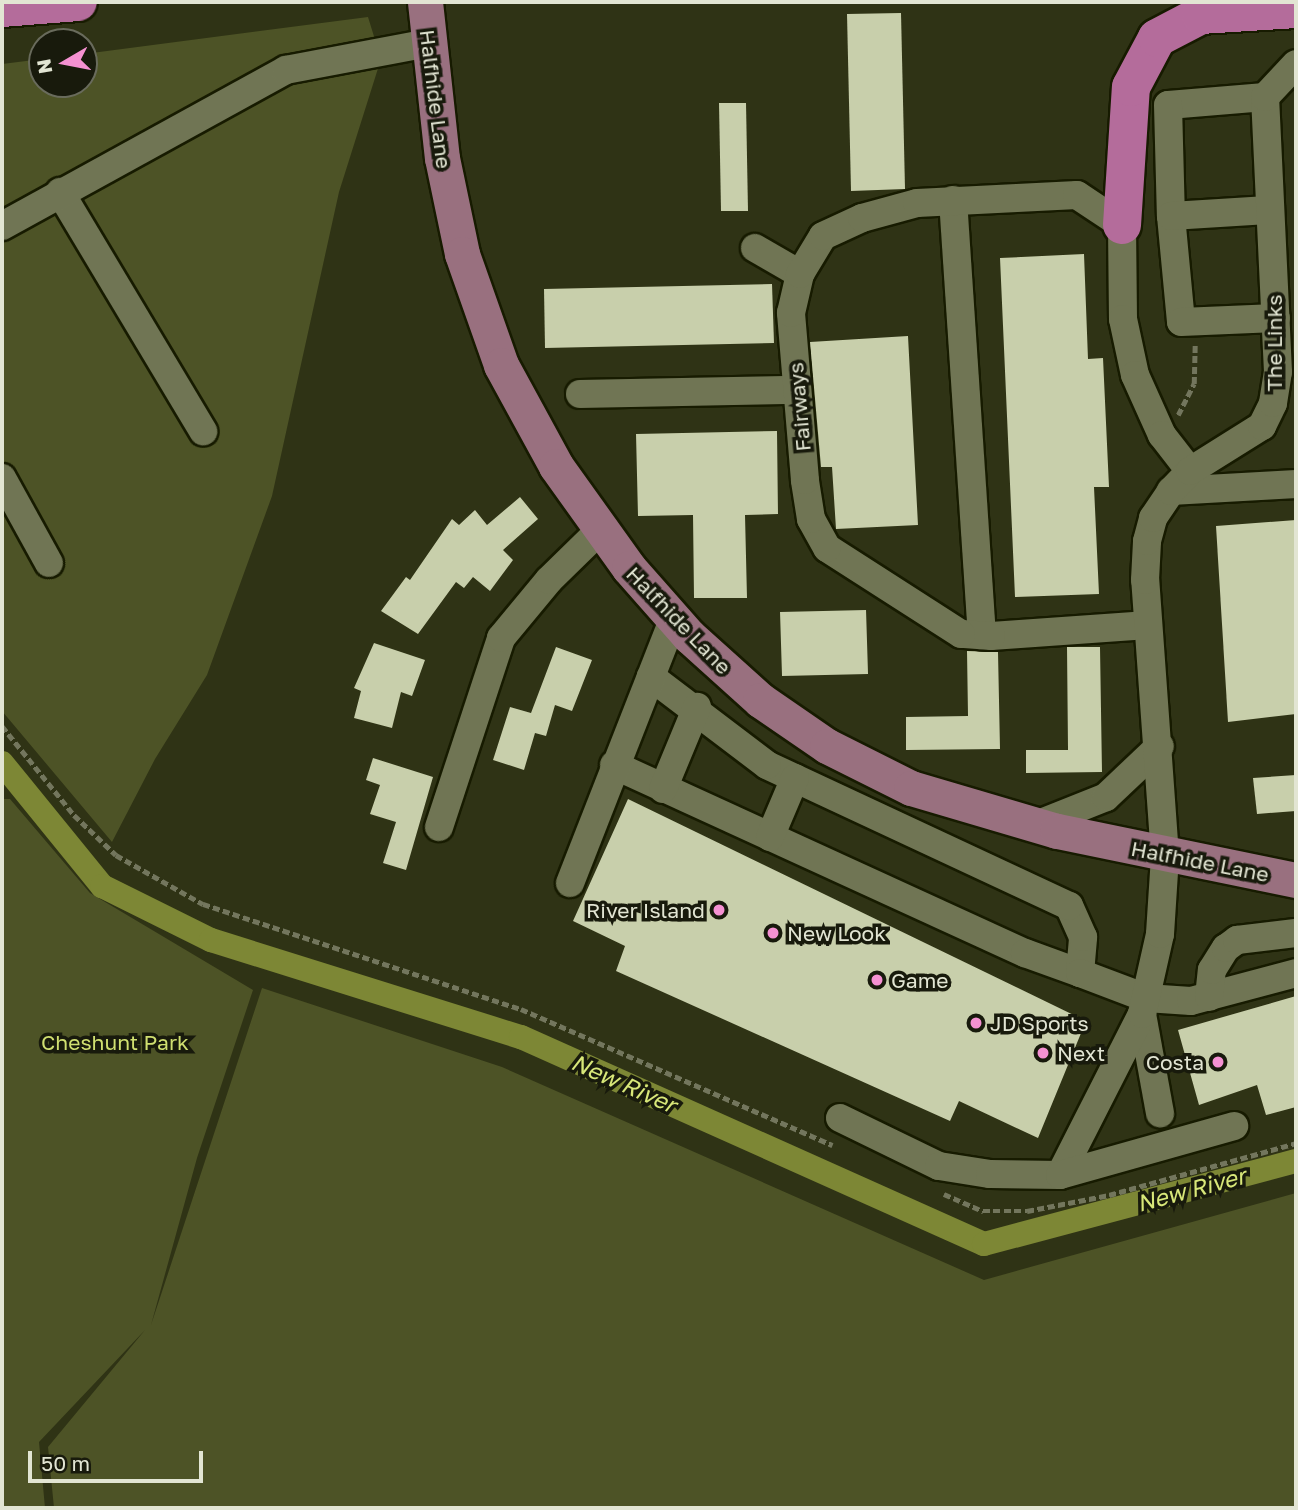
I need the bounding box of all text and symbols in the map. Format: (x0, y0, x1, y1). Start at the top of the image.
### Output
north arrow (28, 28, 98, 98)
street label: Halfhide Lane (415, 28, 457, 170)
text: N (31, 57, 56, 76)
street label: The Links (1261, 295, 1287, 391)
street label: Fairways (783, 362, 815, 452)
street label: Halfhide Lane (621, 561, 737, 679)
street label: Halfhide Lane (1129, 835, 1271, 887)
place label: River Island (586, 897, 705, 923)
marker: River Island (711, 902, 727, 918)
place label: New Look (787, 920, 886, 946)
marker: New Look (765, 925, 781, 941)
place label: Game (891, 967, 948, 993)
marker: Game (869, 972, 885, 988)
place label: JD Sports (990, 1010, 1089, 1036)
marker: JD Sports (968, 1015, 984, 1031)
park label: Cheshunt Park (41, 1029, 189, 1055)
place label: Next (1057, 1040, 1105, 1066)
marker: Next (1035, 1045, 1051, 1061)
water label: New River (567, 1048, 681, 1118)
place label: Costa (1146, 1049, 1204, 1075)
marker: Costa (1210, 1054, 1226, 1070)
water label: New River (1134, 1161, 1248, 1217)
scale bar (32, 1436, 206, 1480)
text: 50 m (41, 1450, 90, 1476)

